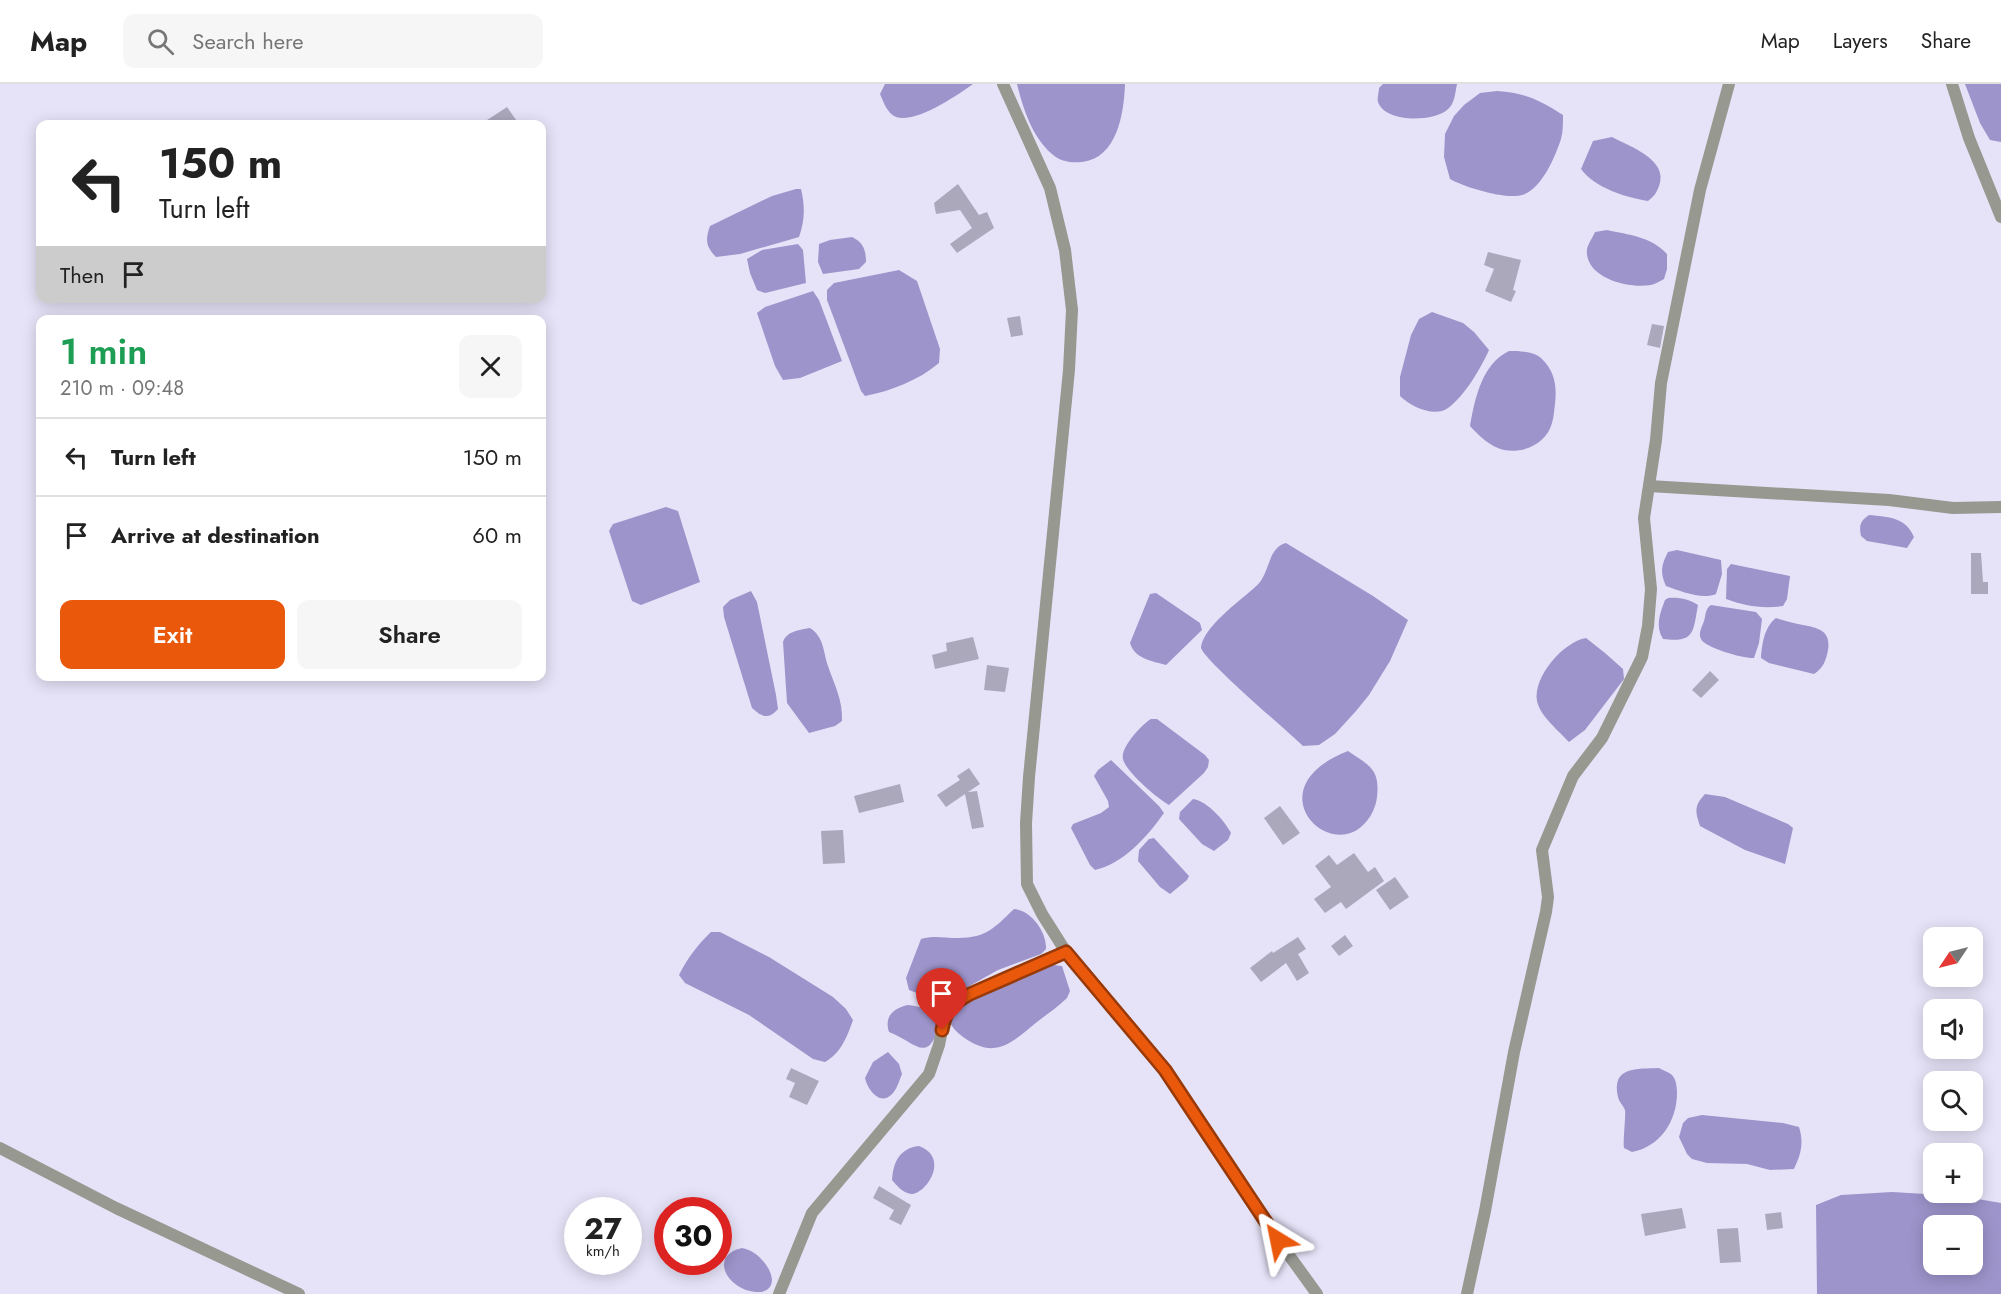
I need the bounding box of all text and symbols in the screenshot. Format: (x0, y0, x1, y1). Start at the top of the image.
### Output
search box (123, 14, 543, 68)
text: Map (30, 21, 87, 62)
icon: search (144, 25, 177, 58)
text: Search here (192, 25, 304, 57)
text: Map (1761, 26, 1800, 56)
text: Layers (1833, 26, 1888, 56)
text: Share (1921, 26, 1971, 56)
text: 150 m (159, 133, 282, 194)
icon: left (60, 144, 138, 222)
text: Turn left (159, 189, 249, 228)
icon: arrive (117, 258, 150, 291)
text: Then (60, 259, 105, 291)
text: 1 min (60, 325, 147, 377)
button: close (459, 335, 522, 398)
text: 210 m · 09:48 (60, 374, 184, 403)
icon: left (60, 441, 93, 474)
text: Turn left (111, 441, 196, 473)
text: 150 m (463, 441, 522, 473)
icon: arrive (60, 519, 93, 552)
text: Arrive at destination (111, 519, 320, 551)
text: 60 m (472, 519, 522, 551)
button: Exit (60, 600, 285, 669)
button: Share (297, 600, 522, 669)
north arrow (1923, 927, 1983, 987)
map controls (1923, 927, 1983, 1275)
pin (916, 968, 967, 1030)
icon: arrive (925, 977, 958, 1010)
button: sound (1923, 999, 1983, 1059)
button: search (1923, 1071, 1983, 1131)
button: + (1923, 1143, 1983, 1203)
speed limit sign: 30 (654, 1197, 732, 1275)
text: 27 (584, 1207, 622, 1250)
position arrow (1246, 1208, 1310, 1272)
button: − (1923, 1215, 1983, 1275)
text: km/h (586, 1240, 620, 1262)

